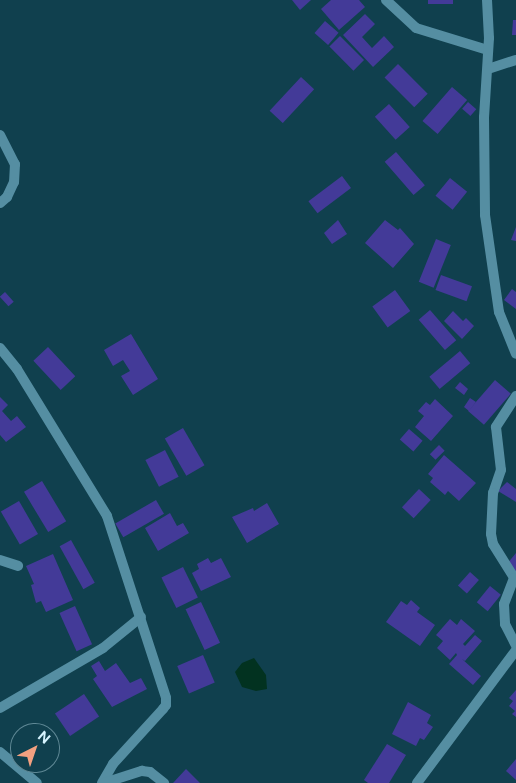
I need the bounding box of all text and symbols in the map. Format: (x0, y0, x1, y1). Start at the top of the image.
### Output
north arrow (10, 723, 60, 773)
text: N (35, 728, 54, 747)

